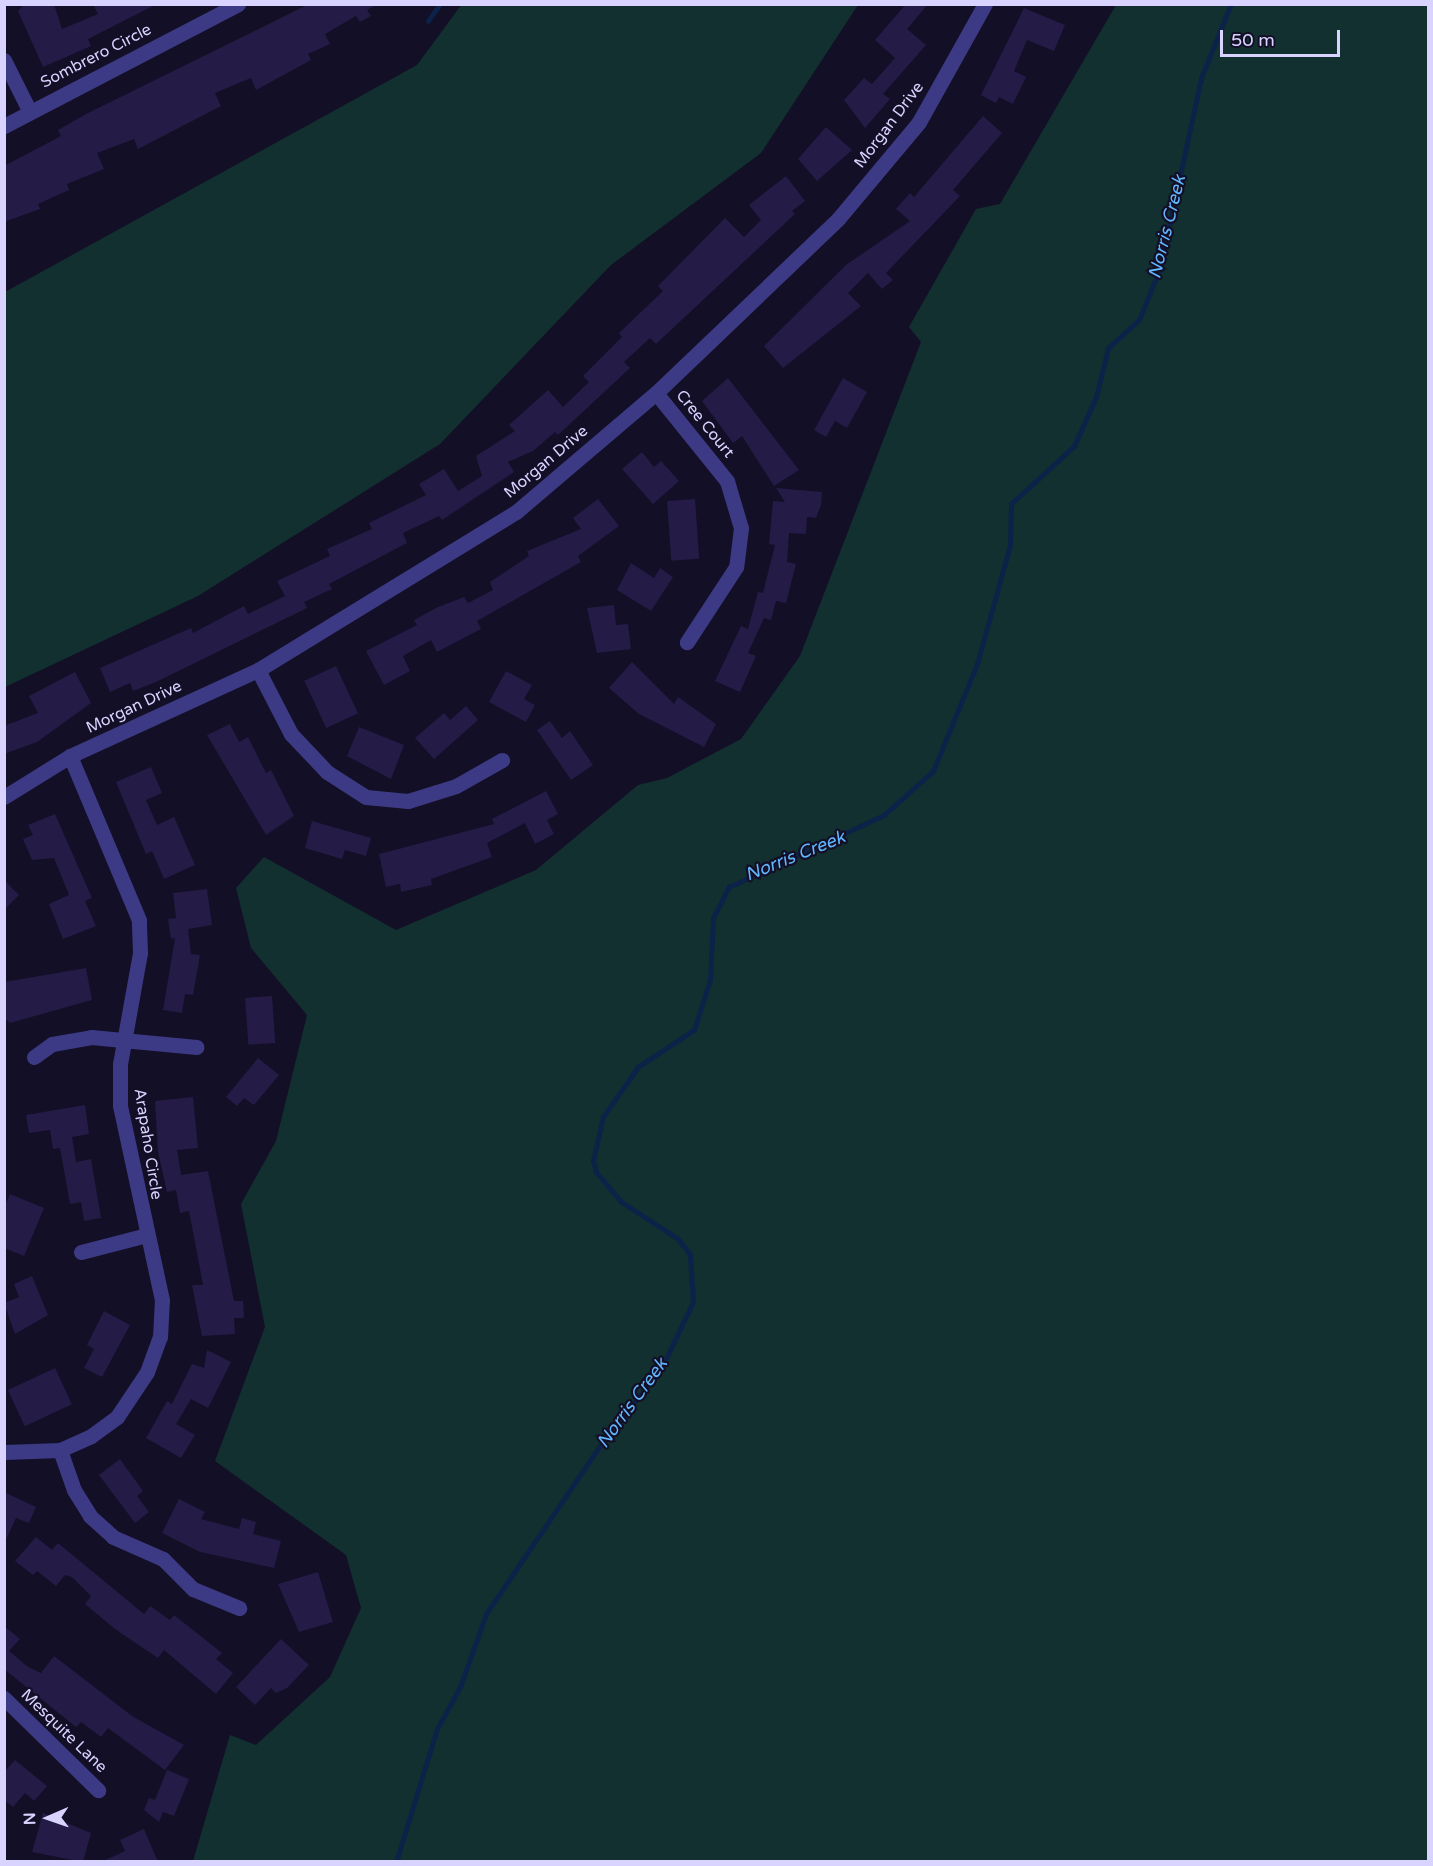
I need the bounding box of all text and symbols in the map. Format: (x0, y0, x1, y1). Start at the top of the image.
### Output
scale bar (1223, 18, 1343, 56)
street label: Sombrero Circle (37, 20, 155, 92)
text: 50 m (1231, 29, 1275, 51)
street label: Morgan Drive (850, 78, 928, 172)
water label: Norris Creek (1144, 173, 1190, 281)
street label: Cree Court (672, 386, 738, 462)
street label: Morgan Drive (500, 421, 592, 503)
street label: Morgan Drive (83, 676, 185, 738)
water label: Norris Creek (742, 826, 848, 886)
street label: Arapaho Circle (130, 1087, 166, 1201)
water label: Norris Creek (592, 1354, 672, 1452)
street label: Mesquite Lane (17, 1685, 111, 1777)
north arrow (18, 1788, 78, 1848)
text: N (20, 1812, 40, 1825)

